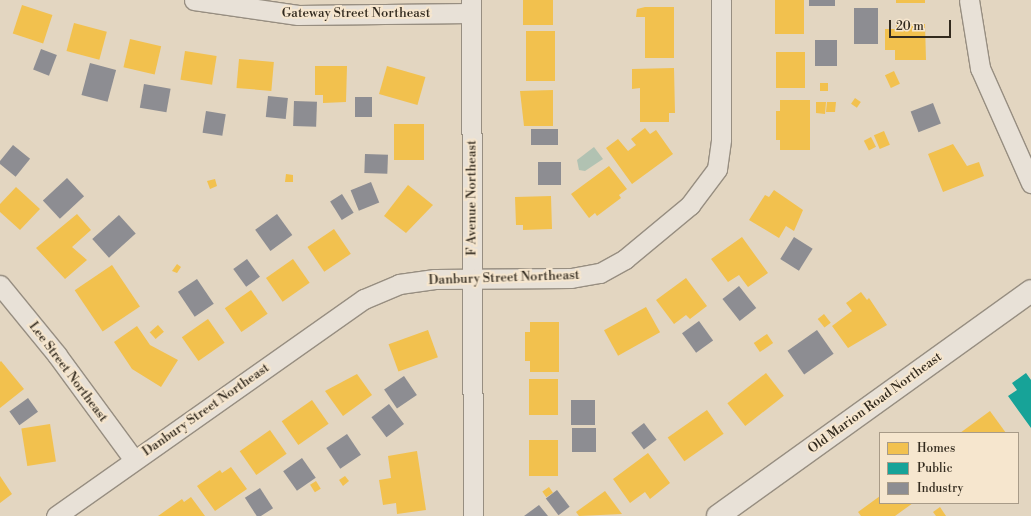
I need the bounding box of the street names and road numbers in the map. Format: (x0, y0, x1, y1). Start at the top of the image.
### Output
street label: Gateway Street Northeast (282, 5, 430, 21)
street label: F Avenue Northeast (464, 140, 480, 256)
street label: Danbury Street Northeast (428, 268, 580, 288)
street label: Lee Street Northeast (25, 319, 111, 425)
street label: Old Marion Road Northeast (805, 349, 945, 457)
street label: Danbury Street Northeast (140, 360, 272, 460)

